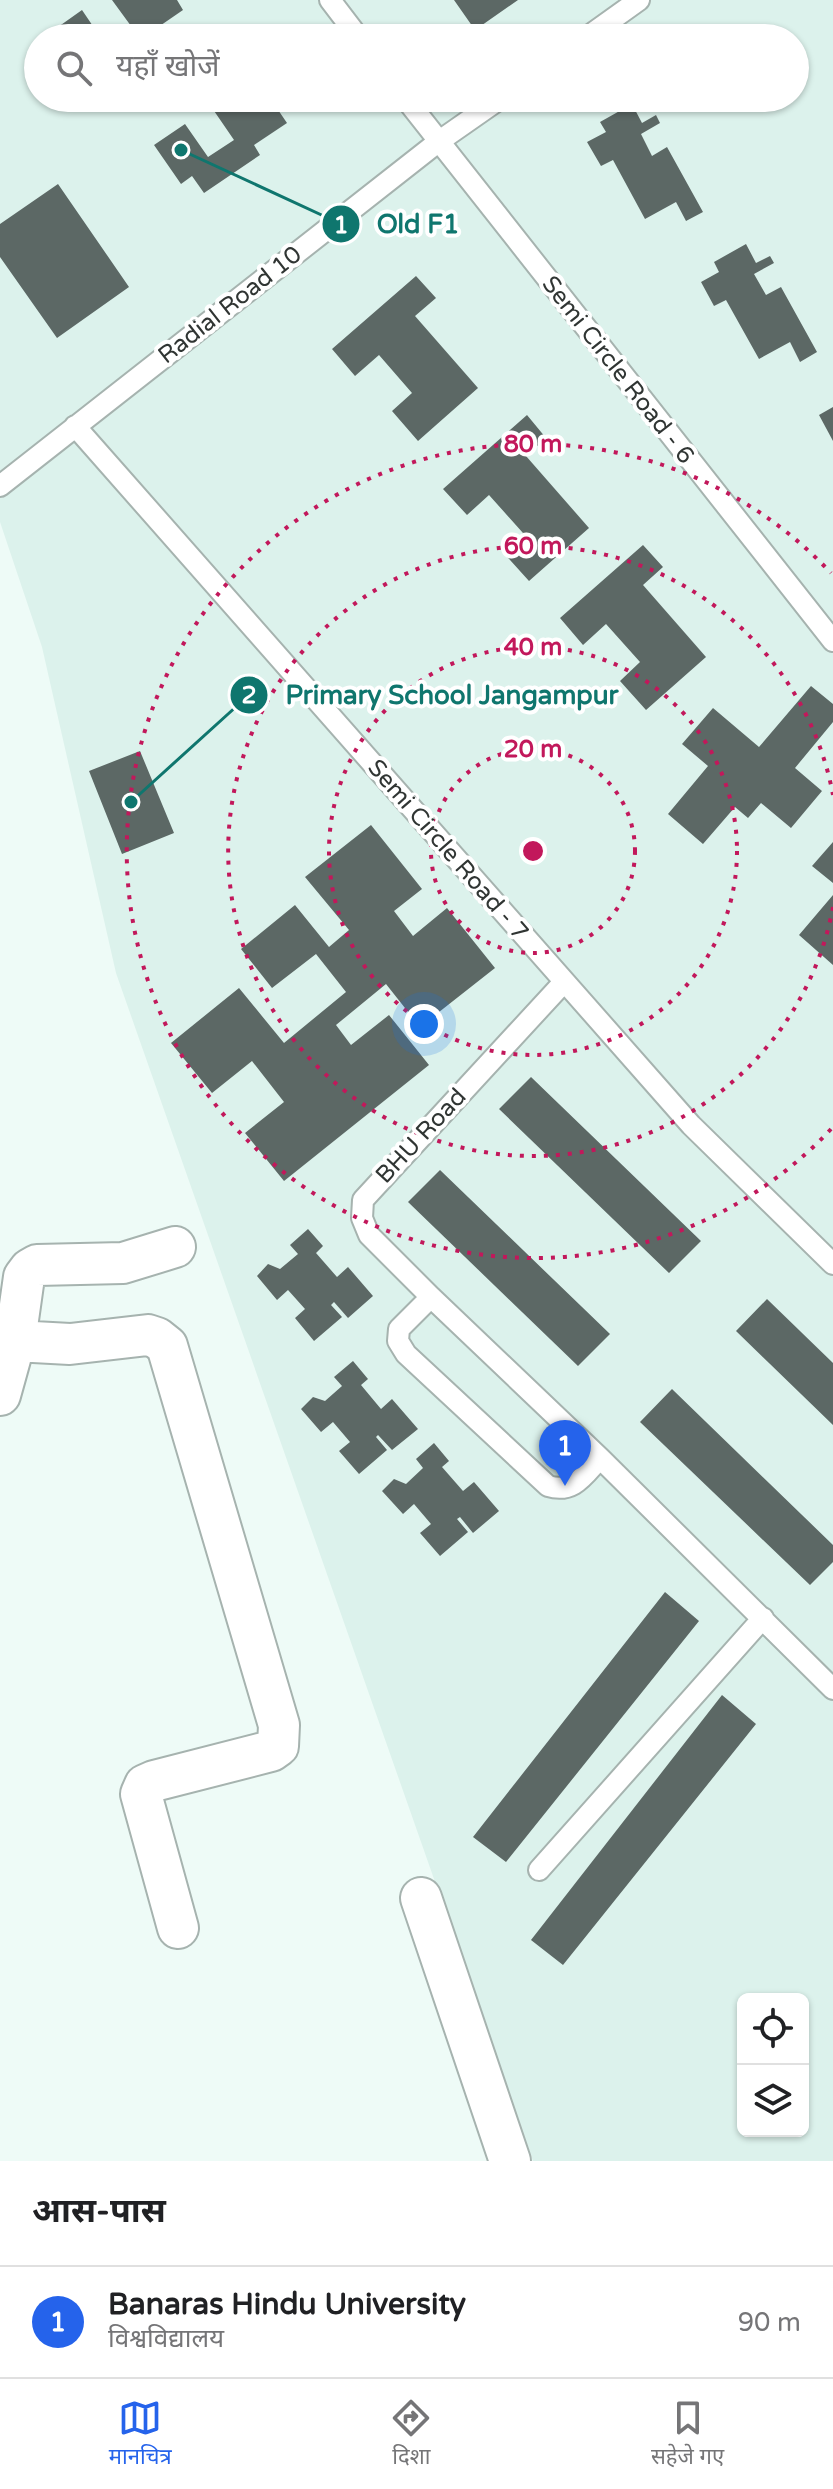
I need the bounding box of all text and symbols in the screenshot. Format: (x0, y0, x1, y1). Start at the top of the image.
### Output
search box (24, 24, 809, 112)
icon: search (52, 46, 96, 90)
text: यहाँ खोजें (116, 48, 219, 85)
callout: Old F1 (321, 199, 475, 249)
text: Old F1 (377, 209, 459, 240)
text: 1 (333, 211, 349, 240)
street label: Radial Road 10 (152, 240, 308, 370)
street label: Semi Circle Road - 6 (536, 270, 700, 470)
text: 80 m (504, 430, 562, 459)
text: 60 m (504, 532, 562, 561)
text: 40 m (504, 633, 562, 662)
callout: Primary School Jangampur (229, 670, 634, 720)
text: Primary School Jangampur (285, 680, 620, 711)
text: 2 (241, 681, 257, 710)
text: 20 m (504, 735, 562, 764)
street label: Semi Circle Road - 7 (361, 754, 535, 946)
centre of rings (519, 837, 547, 865)
your location (404, 1004, 444, 1044)
street label: BHU Road (370, 1082, 472, 1190)
pin: 1 (539, 1420, 591, 1486)
map controls (737, 1993, 809, 2137)
button: locate (737, 1993, 809, 2065)
button: layers (737, 2065, 809, 2137)
text: आस-पास (32, 2191, 166, 2232)
text: Banaras Hindu University (108, 2286, 466, 2323)
text: 1 (50, 2307, 66, 2338)
text: 90 m (738, 2307, 801, 2338)
text: विश्वविद्यालय (108, 2323, 224, 2354)
tab: मानचित्र (109, 2396, 172, 2473)
tab: दिशा (389, 2396, 433, 2473)
tab: सहेजे गए (651, 2396, 724, 2473)

